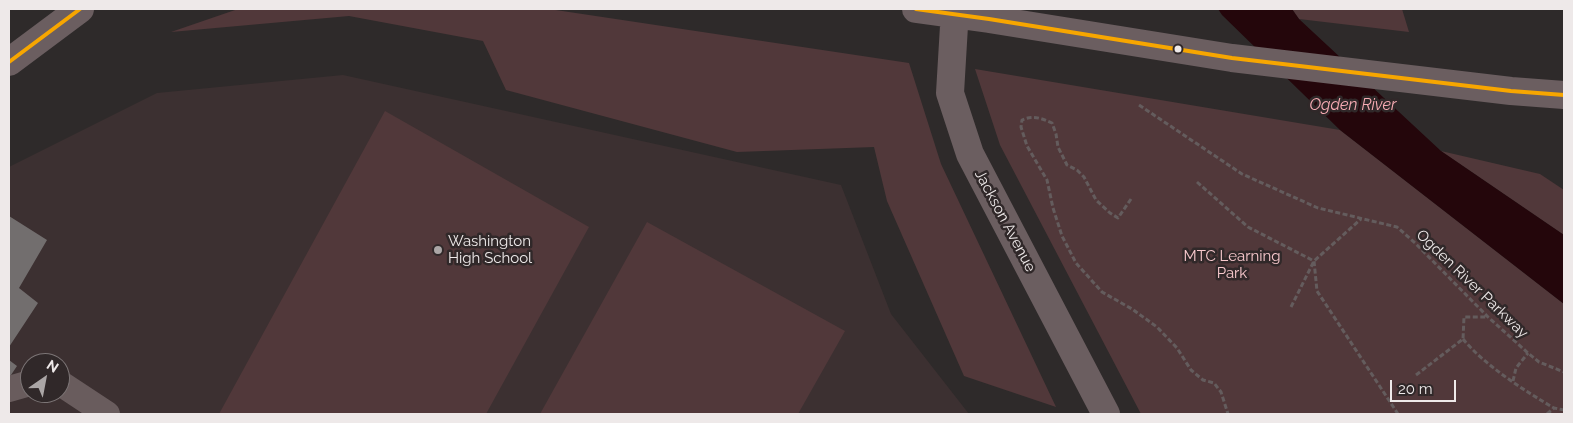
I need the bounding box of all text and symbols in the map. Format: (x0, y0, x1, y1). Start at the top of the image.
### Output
unlabelled marker (1173, 44, 1183, 54)
water label: Ogden River (1309, 95, 1397, 115)
street label: Jackson Avenue (971, 167, 1039, 275)
street label: Ogden River Parkway (1412, 226, 1532, 342)
place label: Washington High School (448, 232, 532, 267)
marker: Washington High School (432, 244, 444, 256)
park label: MTC Learning Park (1184, 247, 1280, 282)
north arrow (20, 353, 70, 403)
text: N (44, 357, 61, 376)
scale bar (1393, 370, 1459, 402)
text: 20 m (1398, 380, 1433, 398)

